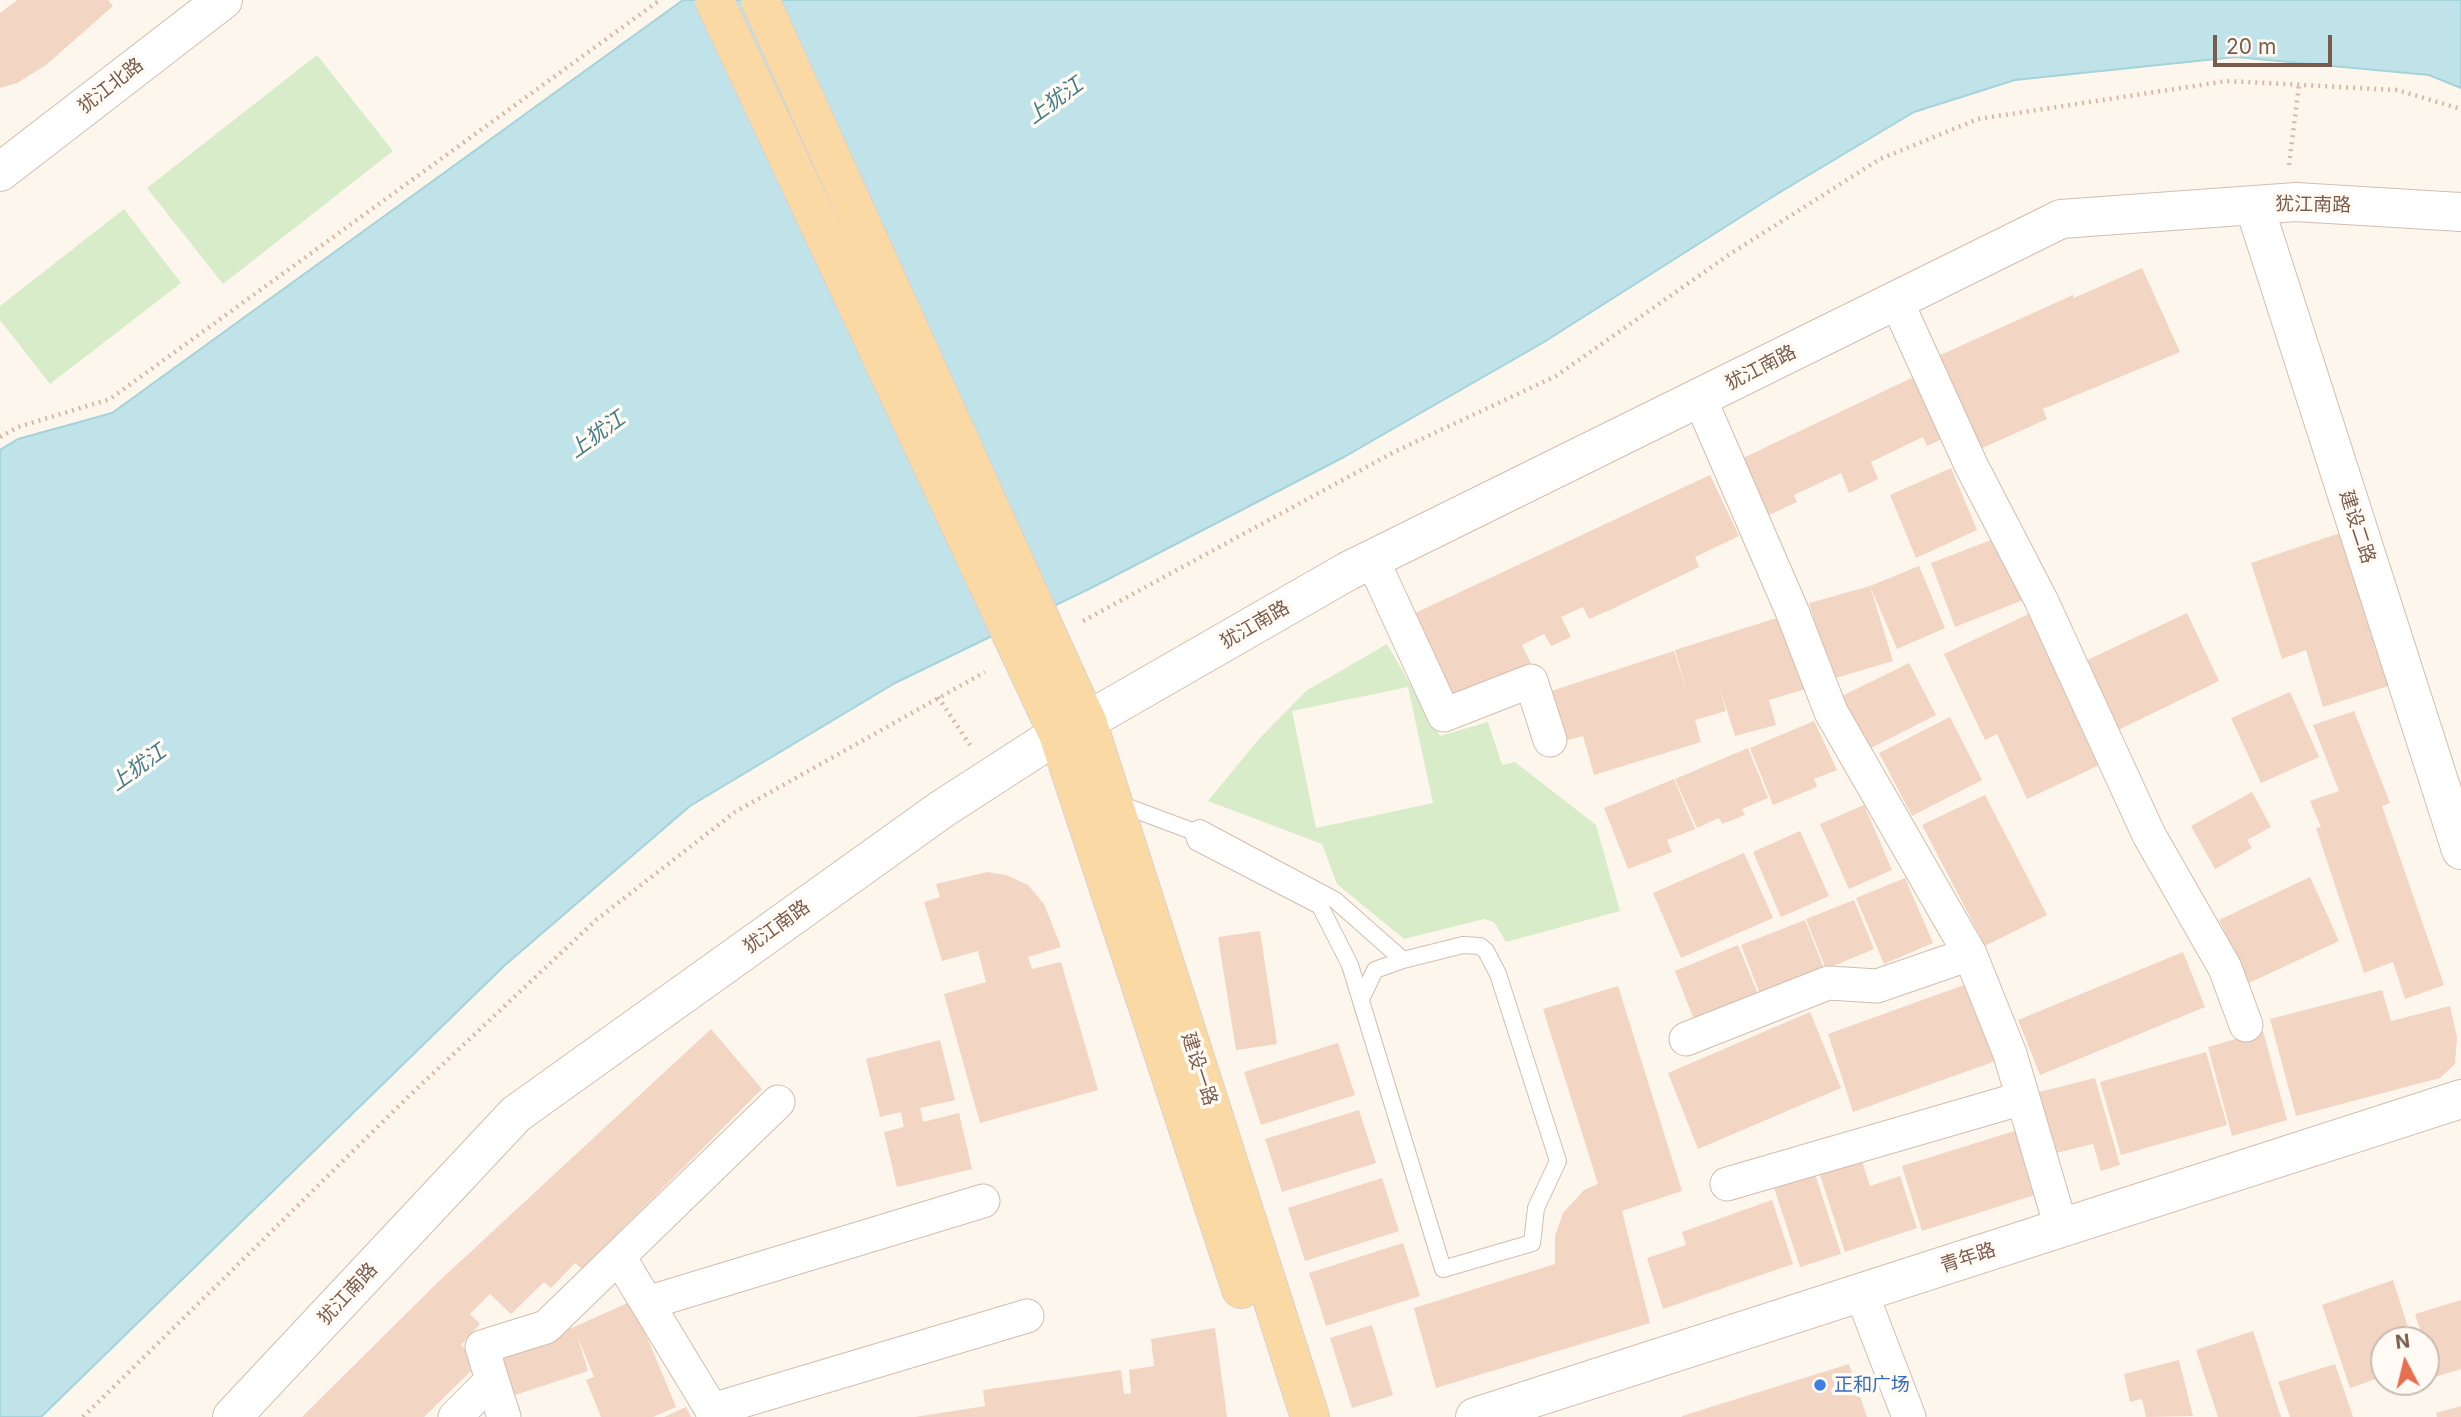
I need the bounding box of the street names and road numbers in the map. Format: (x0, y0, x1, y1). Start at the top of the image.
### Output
street label: 犹江北路 (74, 54, 148, 118)
street label: 犹江南路 (2275, 193, 2351, 217)
street label: 犹江南路 (1722, 341, 1800, 395)
street label: 建设二路 (2334, 487, 2380, 567)
street label: 犹江南路 (1216, 596, 1294, 654)
street label: 犹江南路 (740, 895, 814, 959)
street label: 建设一路 (1176, 1029, 1222, 1109)
street label: 青年路 (1937, 1238, 1999, 1278)
street label: 犹江南路 (314, 1258, 382, 1330)

